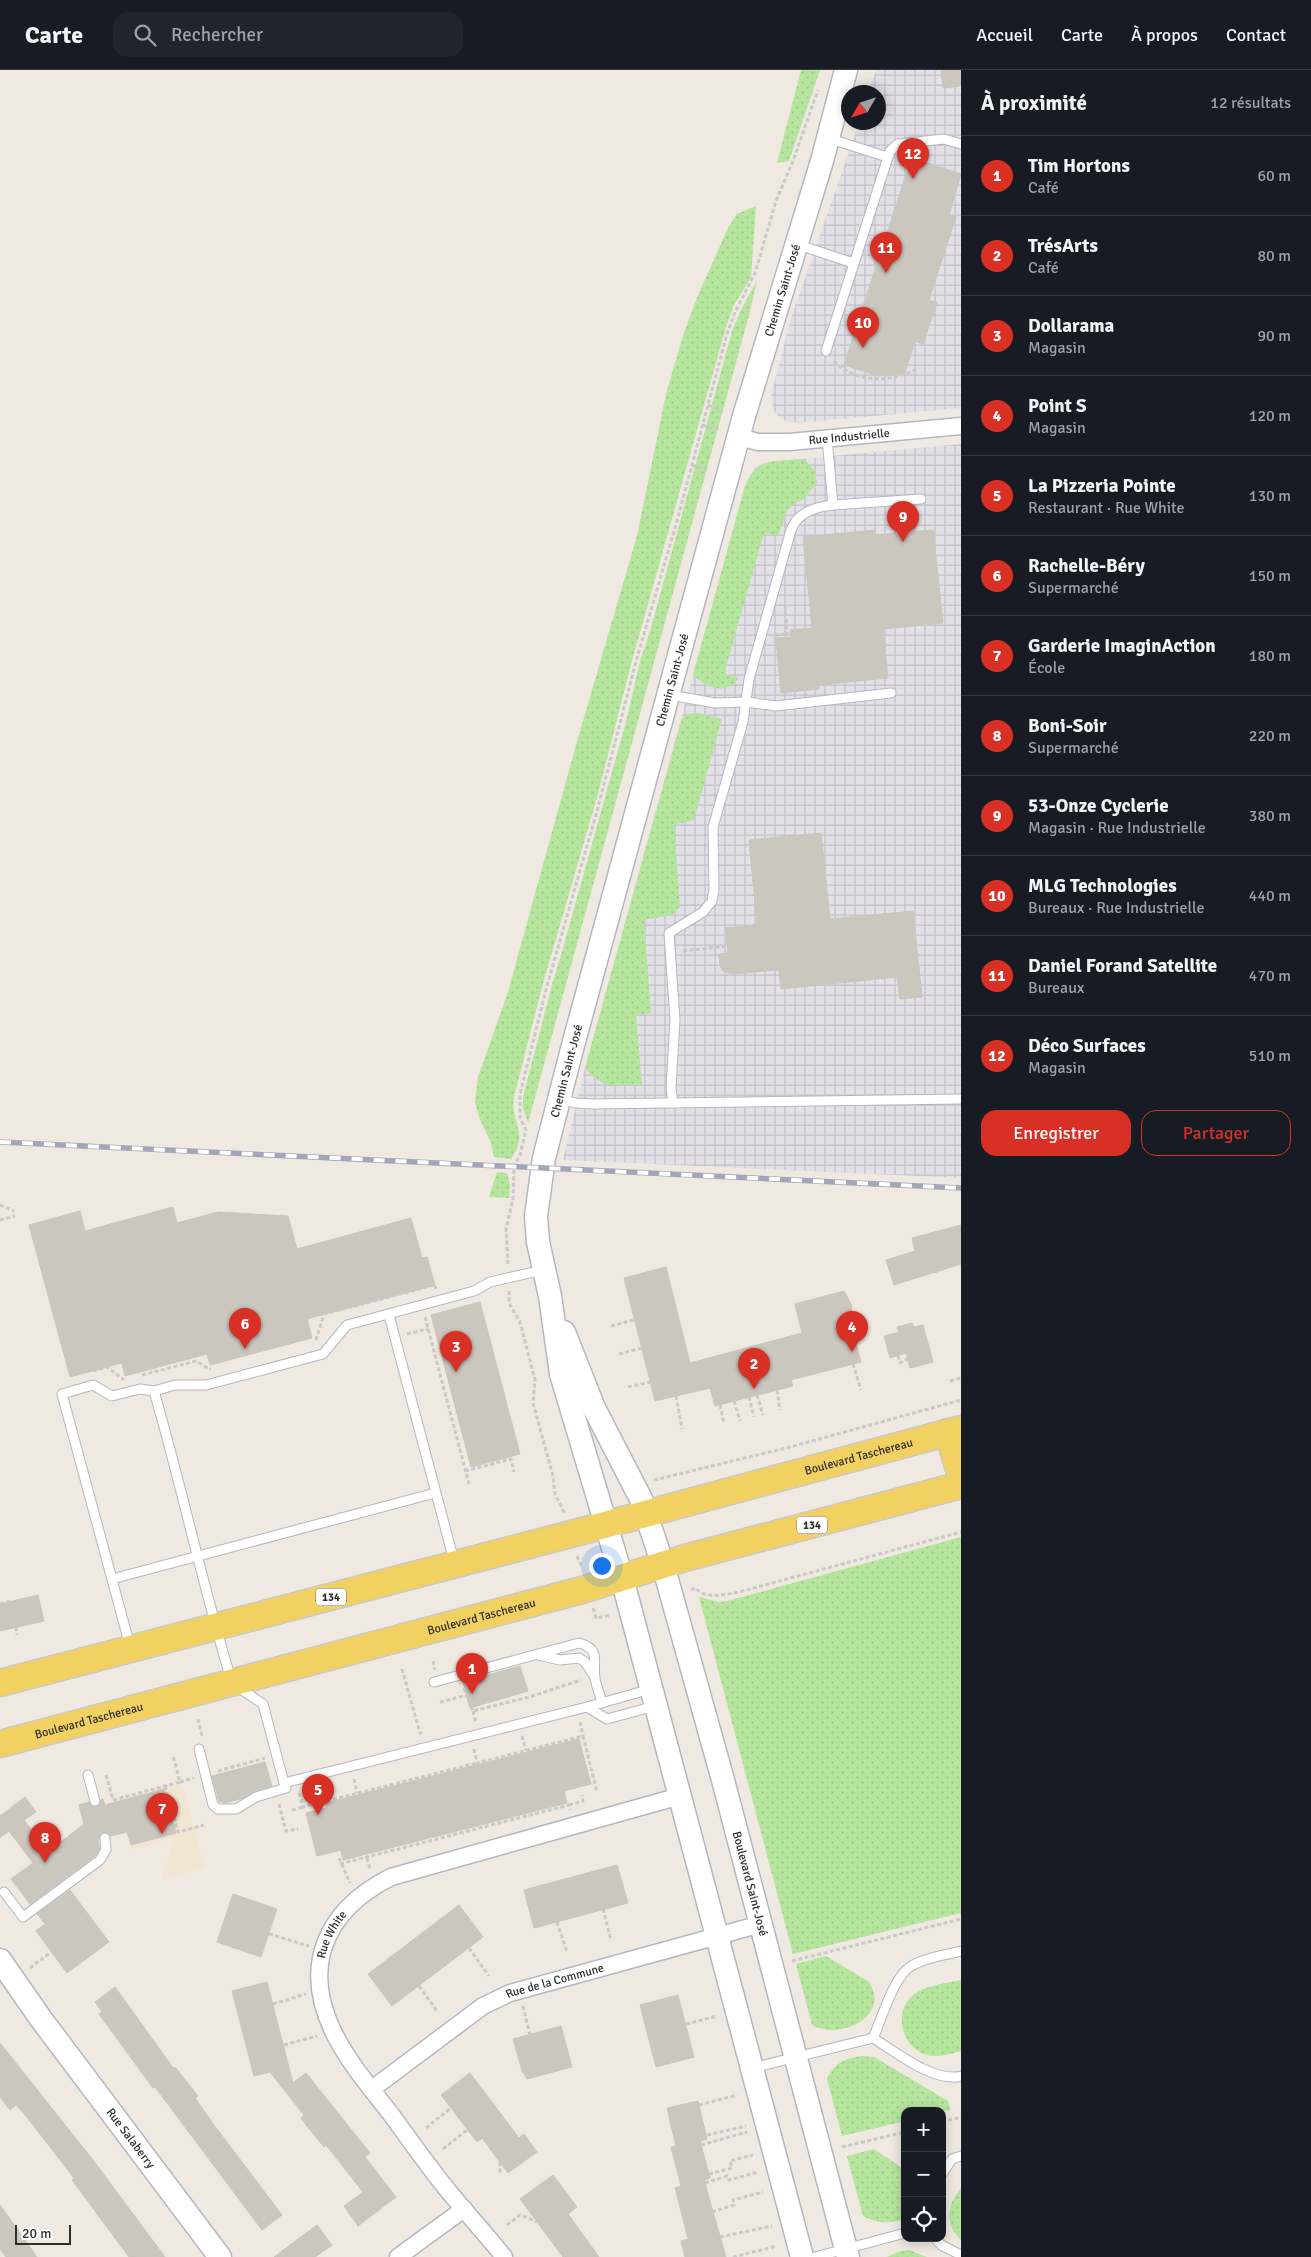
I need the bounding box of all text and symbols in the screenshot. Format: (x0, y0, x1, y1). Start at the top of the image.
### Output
search box (113, 12, 463, 57)
text: Carte (25, 20, 83, 50)
icon: search (131, 21, 159, 49)
text: Rechercher (171, 23, 263, 47)
text: Accueil (976, 24, 1033, 46)
text: Carte (1061, 24, 1103, 46)
text: À propos (1131, 24, 1198, 46)
text: Contact (1226, 24, 1286, 46)
north arrow (841, 85, 886, 130)
text: À proximité (981, 90, 1087, 116)
text: 12 résultats (1210, 93, 1291, 113)
pin: 12 (897, 138, 929, 179)
text: Tim Hortons (1028, 154, 1130, 178)
text: 1 (993, 166, 1001, 186)
text: 60 m (1257, 166, 1291, 186)
text: Café (1028, 178, 1059, 198)
pin: 11 (870, 232, 902, 273)
text: TrésArts (1028, 234, 1098, 258)
street label: Chemin Saint-José (762, 243, 804, 338)
text: 2 (993, 246, 1001, 266)
text: 80 m (1257, 246, 1291, 266)
text: Café (1028, 258, 1059, 278)
pin: 10 (847, 307, 879, 348)
text: Dollarama (1028, 314, 1114, 338)
text: 3 (993, 326, 1001, 346)
text: 90 m (1257, 326, 1291, 346)
text: Magasin (1028, 338, 1086, 358)
text: Point S (1028, 394, 1087, 418)
text: 4 (993, 406, 1001, 426)
text: 120 m (1249, 406, 1291, 426)
text: Magasin (1028, 418, 1086, 438)
street label: Rue Industrielle (808, 426, 890, 448)
text: La Pizzeria Pointe (1028, 474, 1176, 498)
text: 5 (993, 486, 1001, 506)
text: 130 m (1249, 486, 1291, 506)
text: Restaurant · Rue White (1028, 498, 1185, 518)
pin: 9 (887, 501, 919, 542)
text: Rachelle-Béry (1028, 554, 1145, 578)
text: 6 (993, 566, 1001, 586)
text: 150 m (1249, 566, 1291, 586)
text: Supermarché (1028, 578, 1119, 598)
street label: Chemin Saint-José (653, 632, 693, 728)
text: Garderie ImaginAction (1028, 634, 1216, 658)
text: 7 (993, 646, 1001, 666)
text: 180 m (1249, 646, 1291, 666)
text: École (1028, 658, 1065, 678)
text: Boni-Soir (1028, 714, 1107, 738)
text: 8 (993, 726, 1001, 746)
text: 220 m (1249, 726, 1291, 746)
text: Supermarché (1028, 738, 1119, 758)
text: 53-Onze Cyclerie (1028, 794, 1169, 818)
text: 9 (993, 806, 1001, 826)
text: 380 m (1249, 806, 1291, 826)
text: Magasin · Rue Industrielle (1028, 818, 1206, 838)
text: MLG Technologies (1028, 874, 1177, 898)
text: 10 (988, 886, 1006, 906)
text: 440 m (1249, 886, 1291, 906)
text: Bureaux · Rue Industrielle (1028, 898, 1205, 918)
text: Daniel Forand Satellite (1028, 954, 1217, 978)
text: 11 (988, 966, 1006, 986)
text: 470 m (1249, 966, 1291, 986)
text: Bureaux (1028, 978, 1084, 998)
street label: Chemin Saint-José (548, 1023, 586, 1119)
text: Déco Surfaces (1028, 1034, 1146, 1058)
text: 12 (988, 1046, 1006, 1066)
text: 510 m (1249, 1046, 1291, 1066)
text: Magasin (1028, 1058, 1086, 1078)
button: Enregistrer (981, 1110, 1131, 1156)
button: Partager (1141, 1110, 1291, 1156)
pin: 6 (229, 1308, 261, 1349)
pin: 4 (836, 1311, 868, 1352)
pin: 3 (440, 1331, 472, 1372)
pin: 2 (738, 1348, 770, 1389)
street label: Boulevard Taschereau (803, 1435, 915, 1479)
road number: 134 (797, 1516, 827, 1534)
your location (589, 1553, 615, 1579)
road number: 134 (316, 1588, 346, 1605)
street label: Boulevard Taschereau (426, 1596, 537, 1639)
pin: 1 (456, 1653, 488, 1694)
street label: Boulevard Taschereau (33, 1699, 145, 1742)
pin: 5 (302, 1774, 334, 1815)
pin: 7 (146, 1793, 178, 1834)
pin: 8 (29, 1822, 61, 1863)
street label: Boulevard Saint-José (729, 1830, 771, 1938)
street label: Rue White (314, 1908, 350, 1960)
street label: Rue de la Commune (503, 1961, 606, 2002)
street label: Rue Salaberry (103, 2105, 158, 2172)
map controls (901, 2107, 946, 2242)
button: + (901, 2107, 946, 2152)
button: − (901, 2152, 946, 2197)
button: locate (901, 2197, 946, 2242)
scale bar (15, 2222, 71, 2245)
text: 20 m (22, 2225, 51, 2242)

